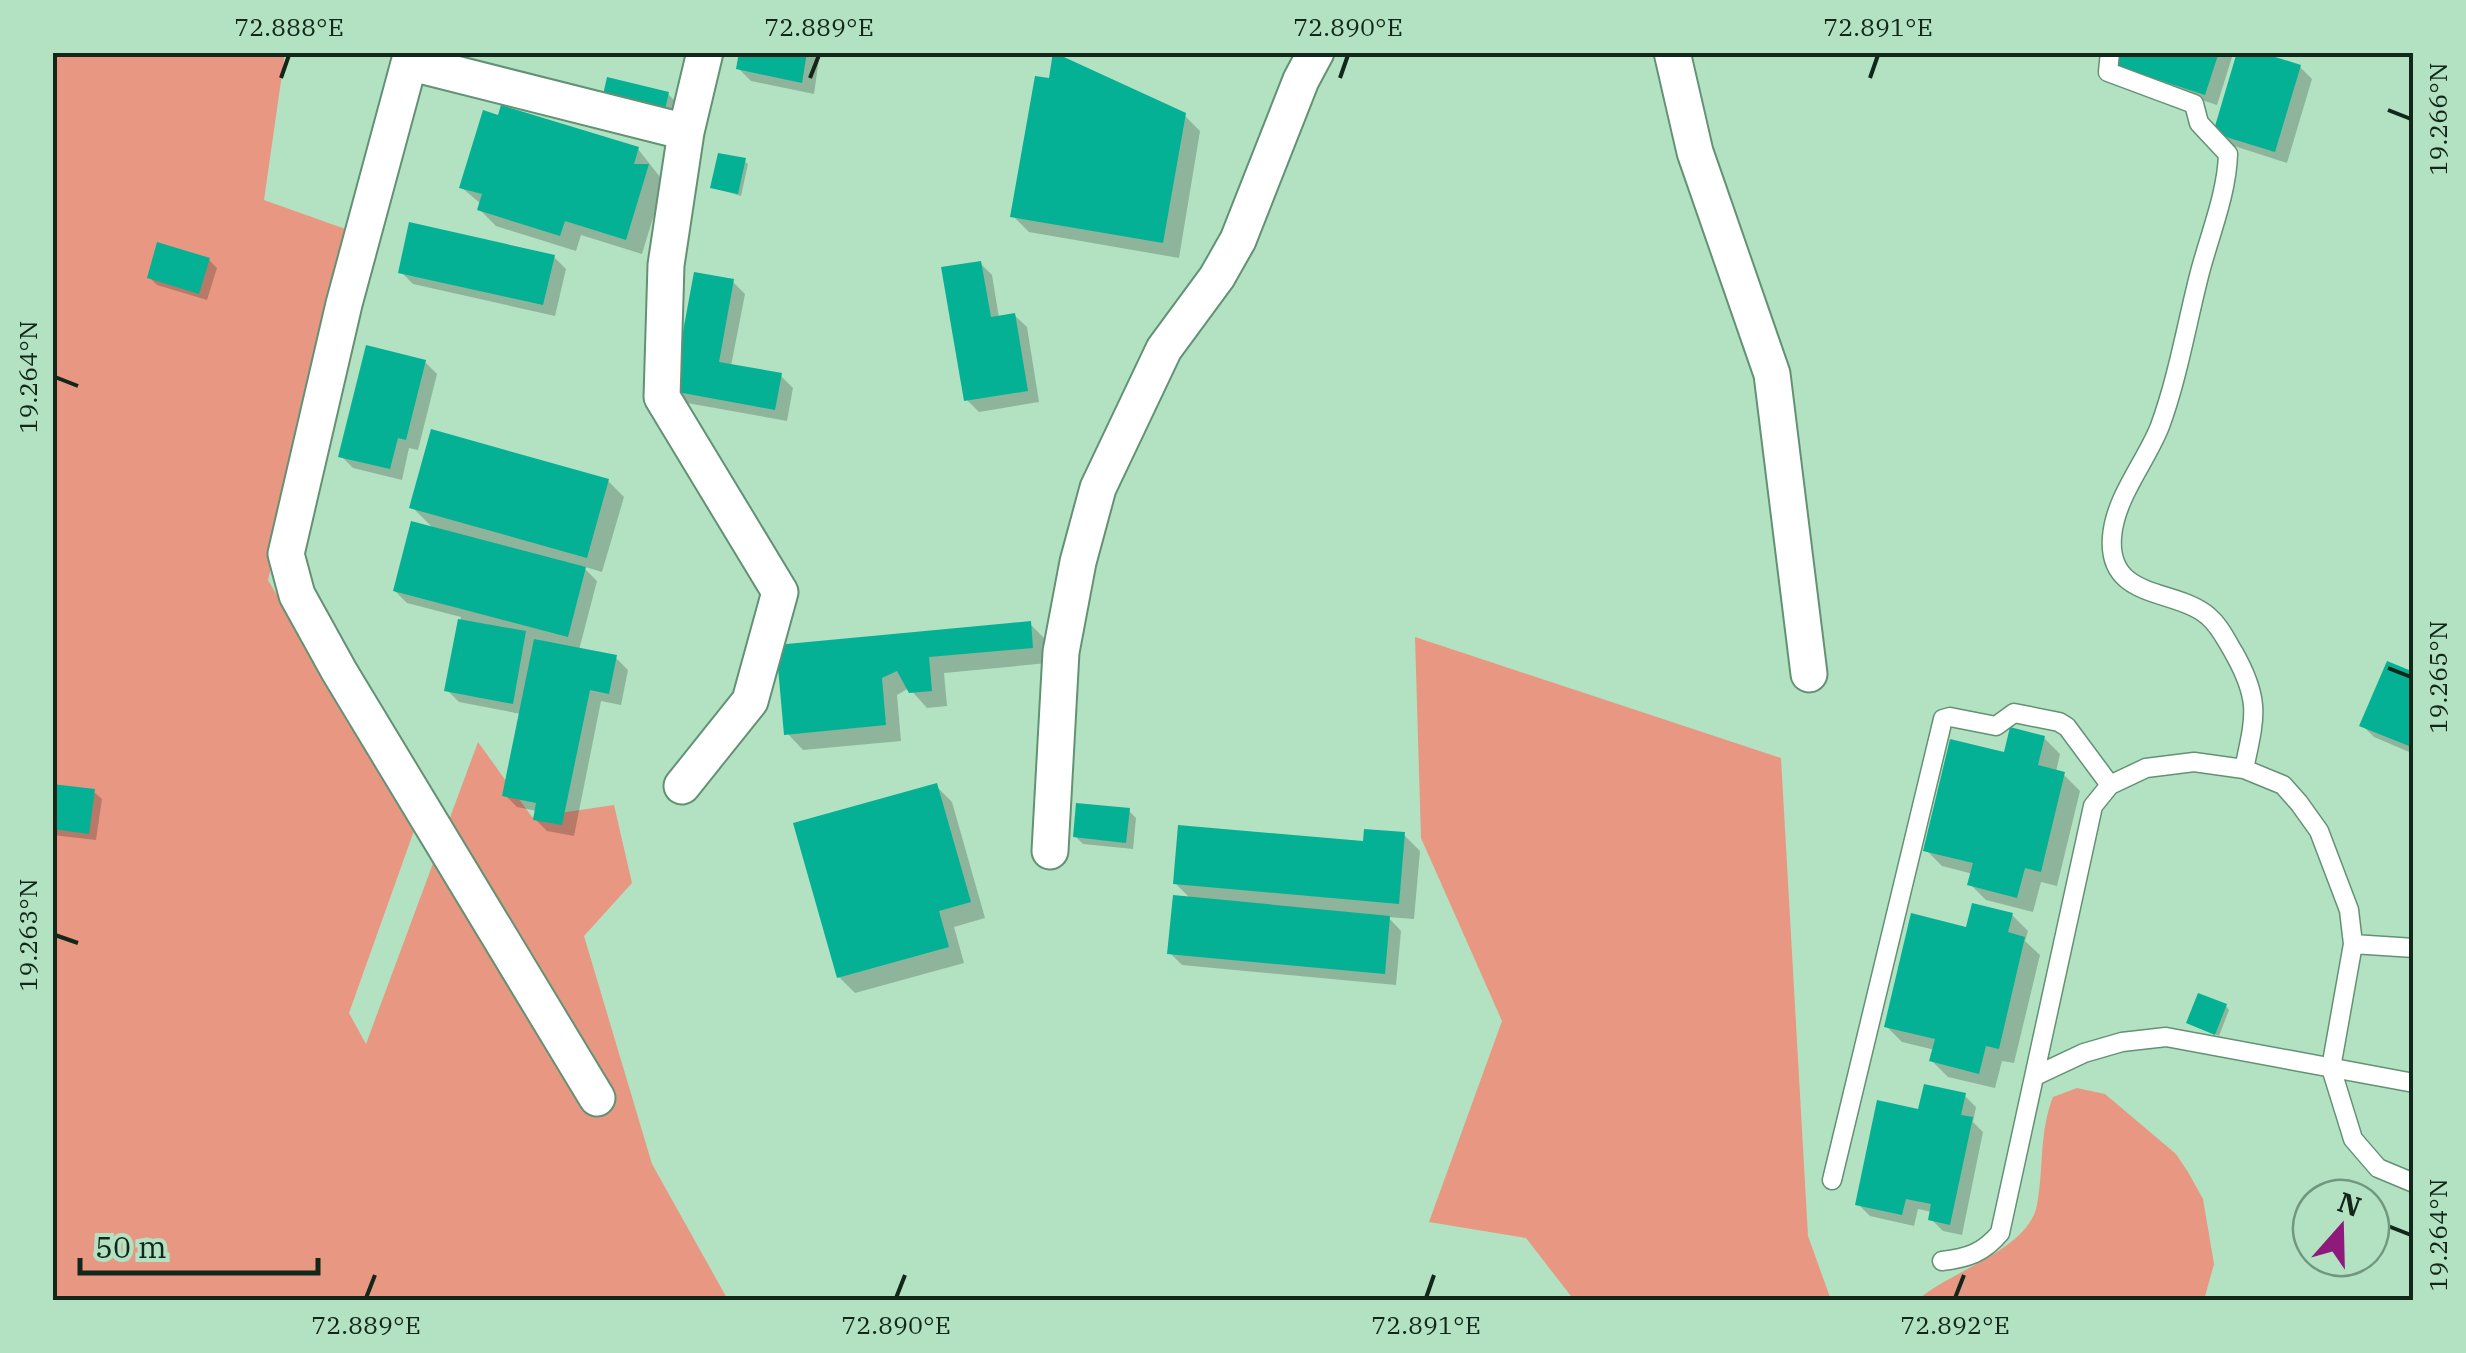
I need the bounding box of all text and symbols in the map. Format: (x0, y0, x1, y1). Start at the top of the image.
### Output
text: 72.888°E (234, 10, 344, 43)
text: 72.889°E (764, 10, 874, 43)
text: 72.890°E (1293, 10, 1403, 43)
text: 72.891°E (1823, 10, 1933, 43)
text: 19.266°N (2421, 63, 2454, 175)
text: 19.264°N (11, 321, 44, 433)
text: 19.265°N (2421, 621, 2454, 733)
text: 19.263°N (11, 879, 44, 991)
north arrow (2291, 1178, 2391, 1278)
text: 19.264°N (2421, 1179, 2454, 1291)
text: N (2333, 1183, 2366, 1225)
scale bar (80, 1213, 318, 1275)
text: 50 m (95, 1227, 167, 1266)
text: 72.889°E (311, 1308, 421, 1341)
text: 72.890°E (841, 1308, 951, 1341)
text: 72.891°E (1371, 1308, 1481, 1341)
text: 72.892°E (1900, 1308, 2010, 1341)

